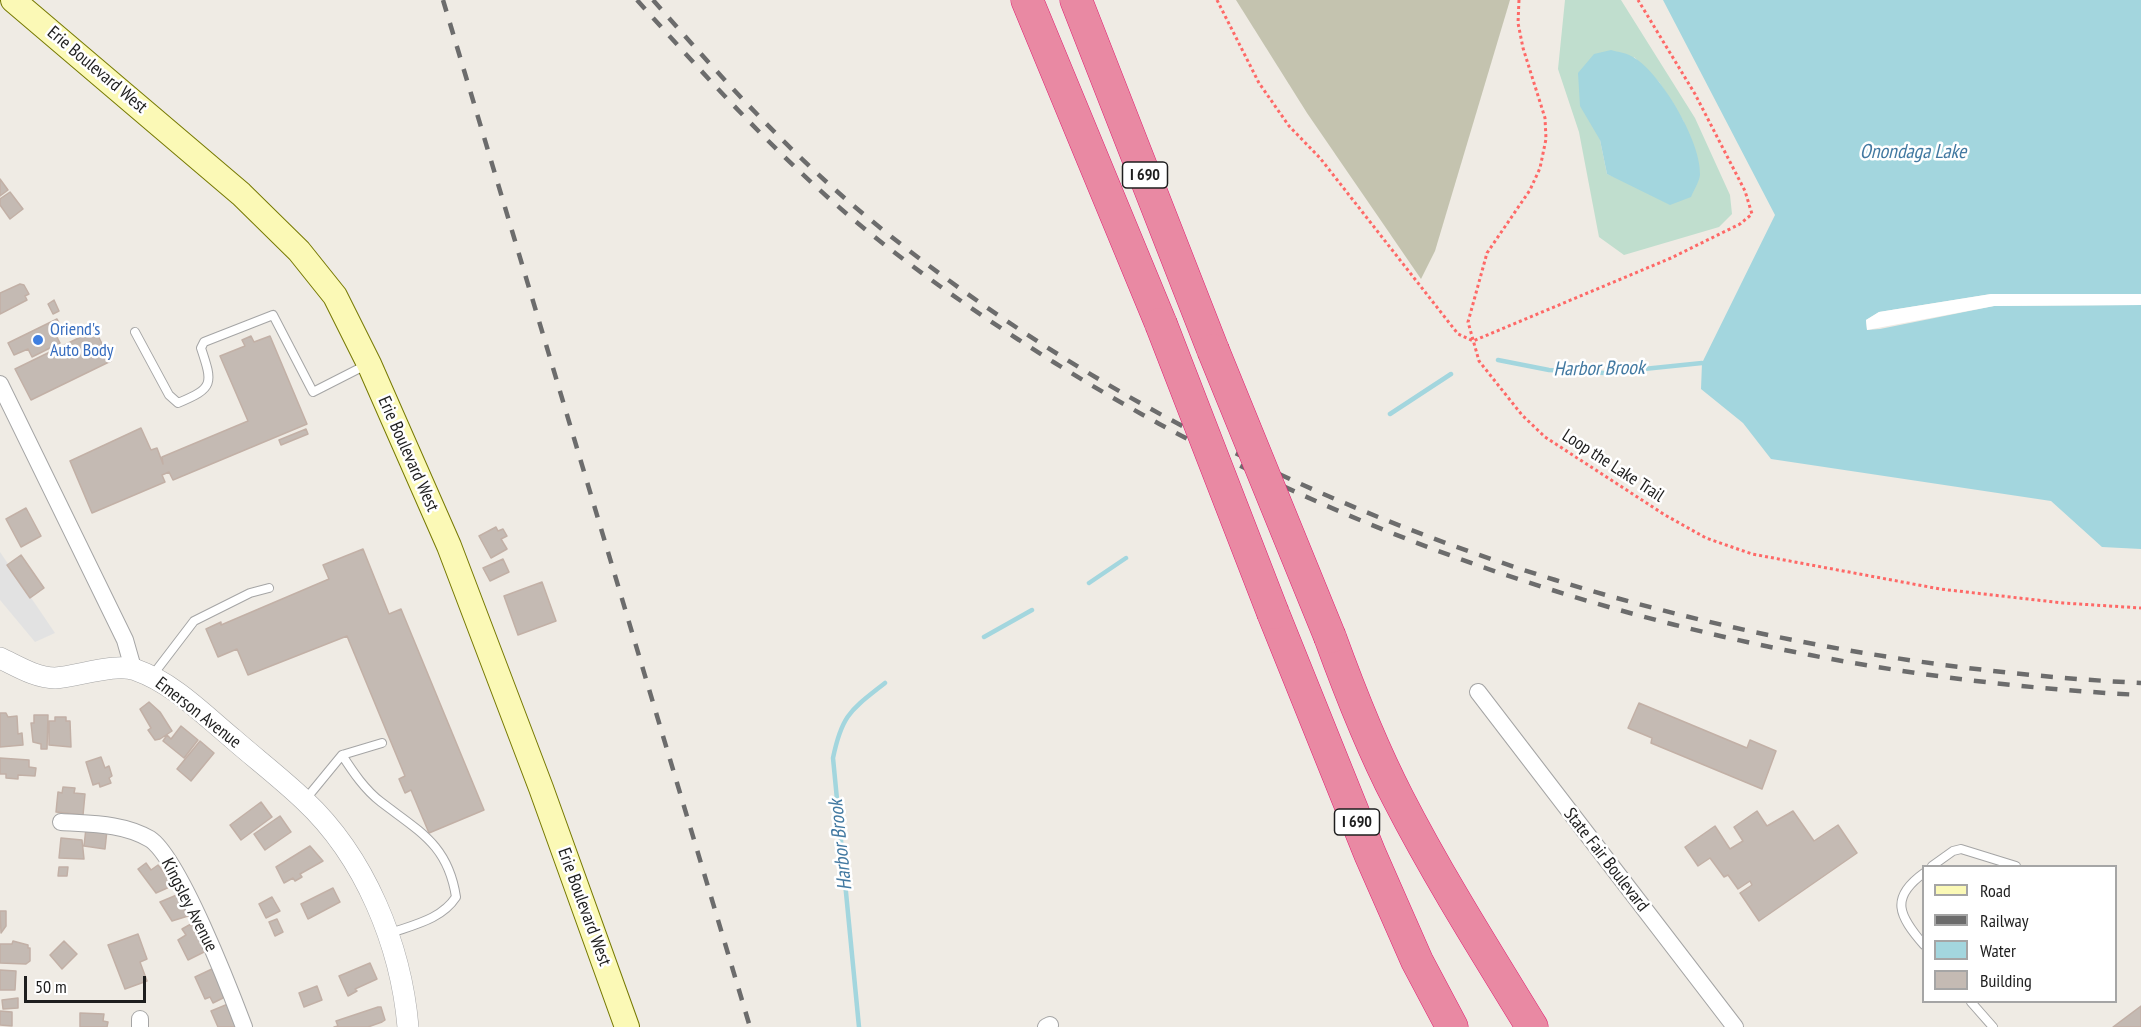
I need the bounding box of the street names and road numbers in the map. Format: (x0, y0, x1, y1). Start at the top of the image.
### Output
street label: Erie Boulevard West (43, 22, 151, 118)
road number: I 690 (1122, 162, 1168, 188)
street label: Erie Boulevard West (373, 393, 443, 515)
street label: Loop the Lake Trail (1558, 425, 1668, 507)
street label: Emerson Avenue (151, 673, 245, 753)
street label: State Fair Boulevard (1559, 804, 1653, 916)
road number: I 690 (1334, 809, 1380, 835)
street label: Erie Boulevard West (553, 845, 615, 969)
street label: Kingsley Avenue (156, 855, 222, 955)

